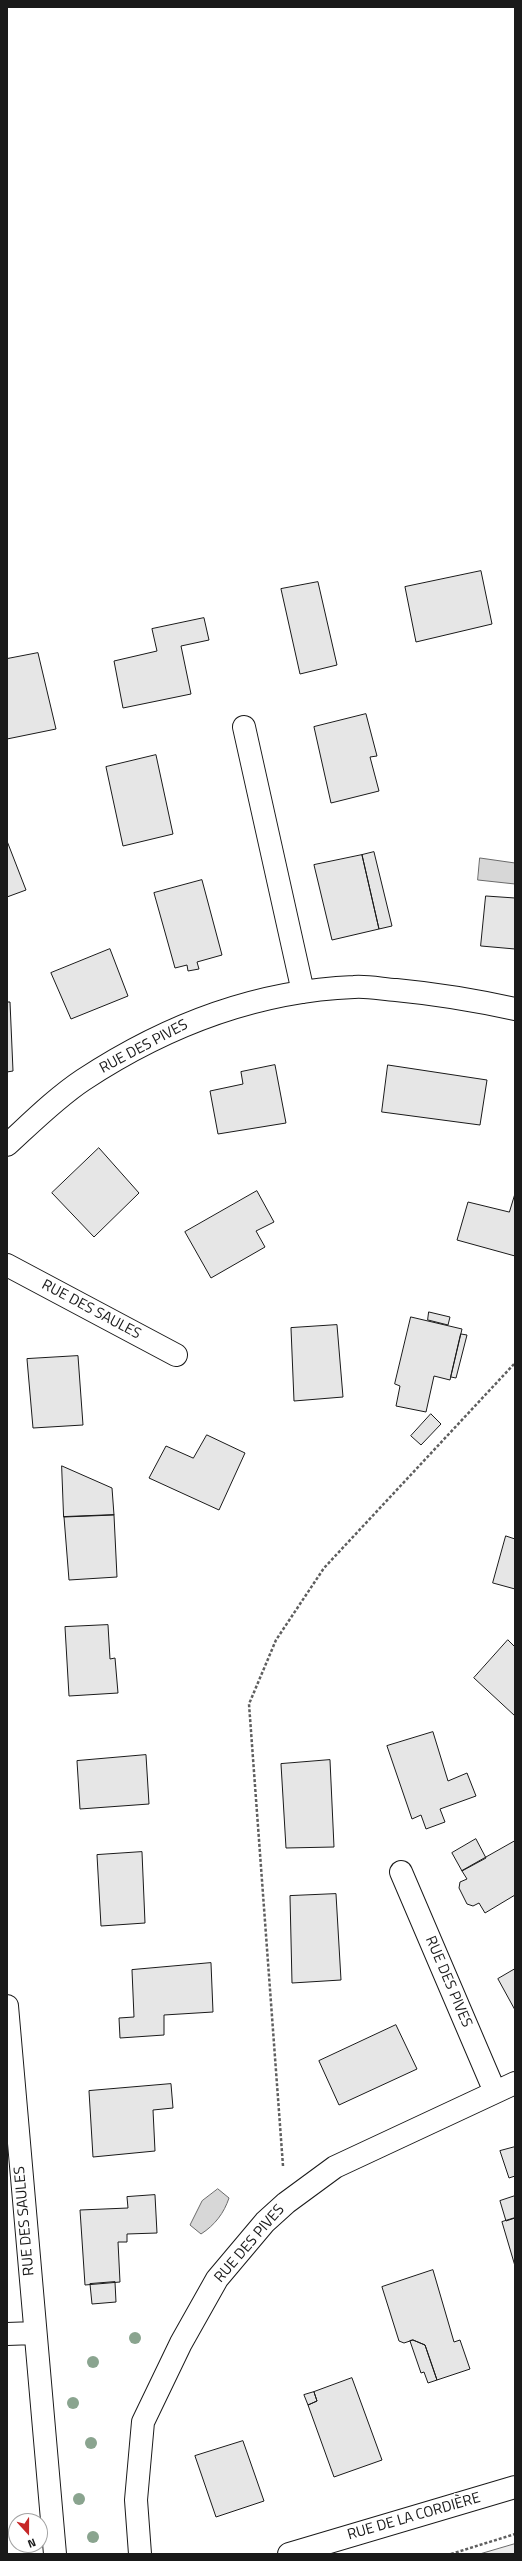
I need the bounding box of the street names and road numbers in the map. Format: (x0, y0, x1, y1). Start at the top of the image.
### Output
street label: RUE DES PIVES (97, 1016, 191, 1078)
street label: RUE DES SAULES (38, 1276, 144, 1344)
street label: RUE DES PIVES (421, 1934, 475, 2030)
street label: RUE DES SAULES (11, 2165, 39, 2277)
street label: RUE DES PIVES (211, 2201, 289, 2287)
street label: RUE DE LA CORDIÈRE (345, 2489, 483, 2545)

